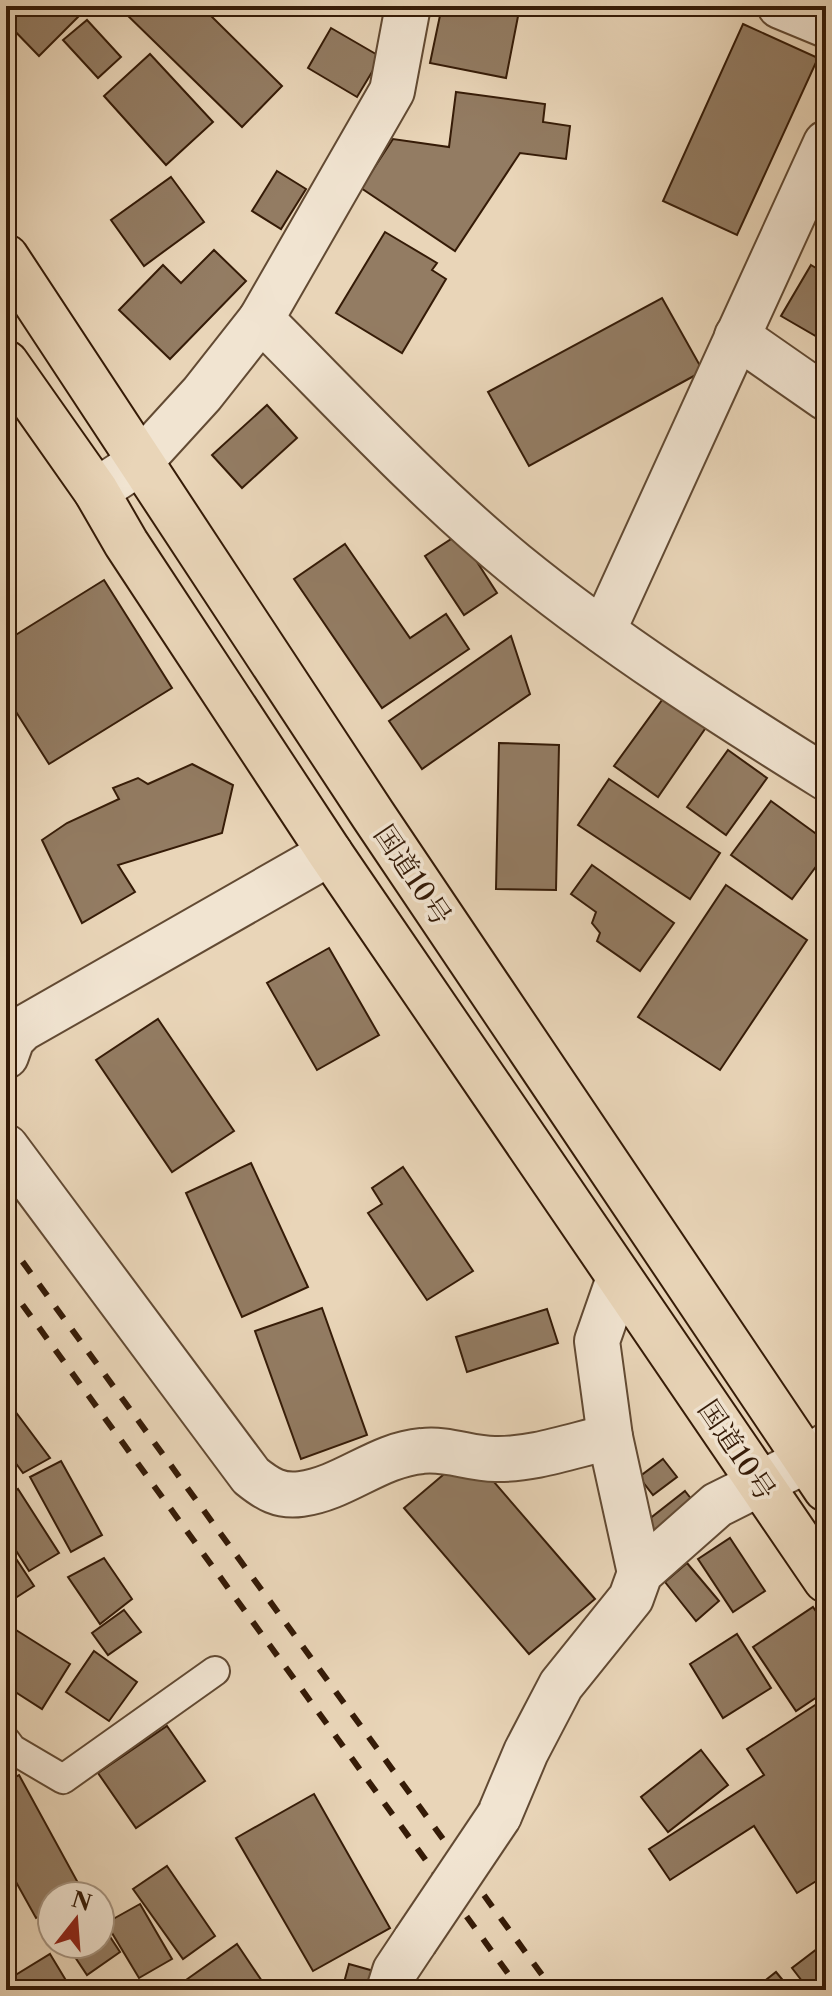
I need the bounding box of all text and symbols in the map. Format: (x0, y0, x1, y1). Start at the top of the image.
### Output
street label: 国道10号 (367, 818, 459, 932)
street label: 国道10号 (691, 1393, 783, 1507)
north arrow (36, 1880, 116, 1960)
text: N (69, 1886, 95, 1917)

